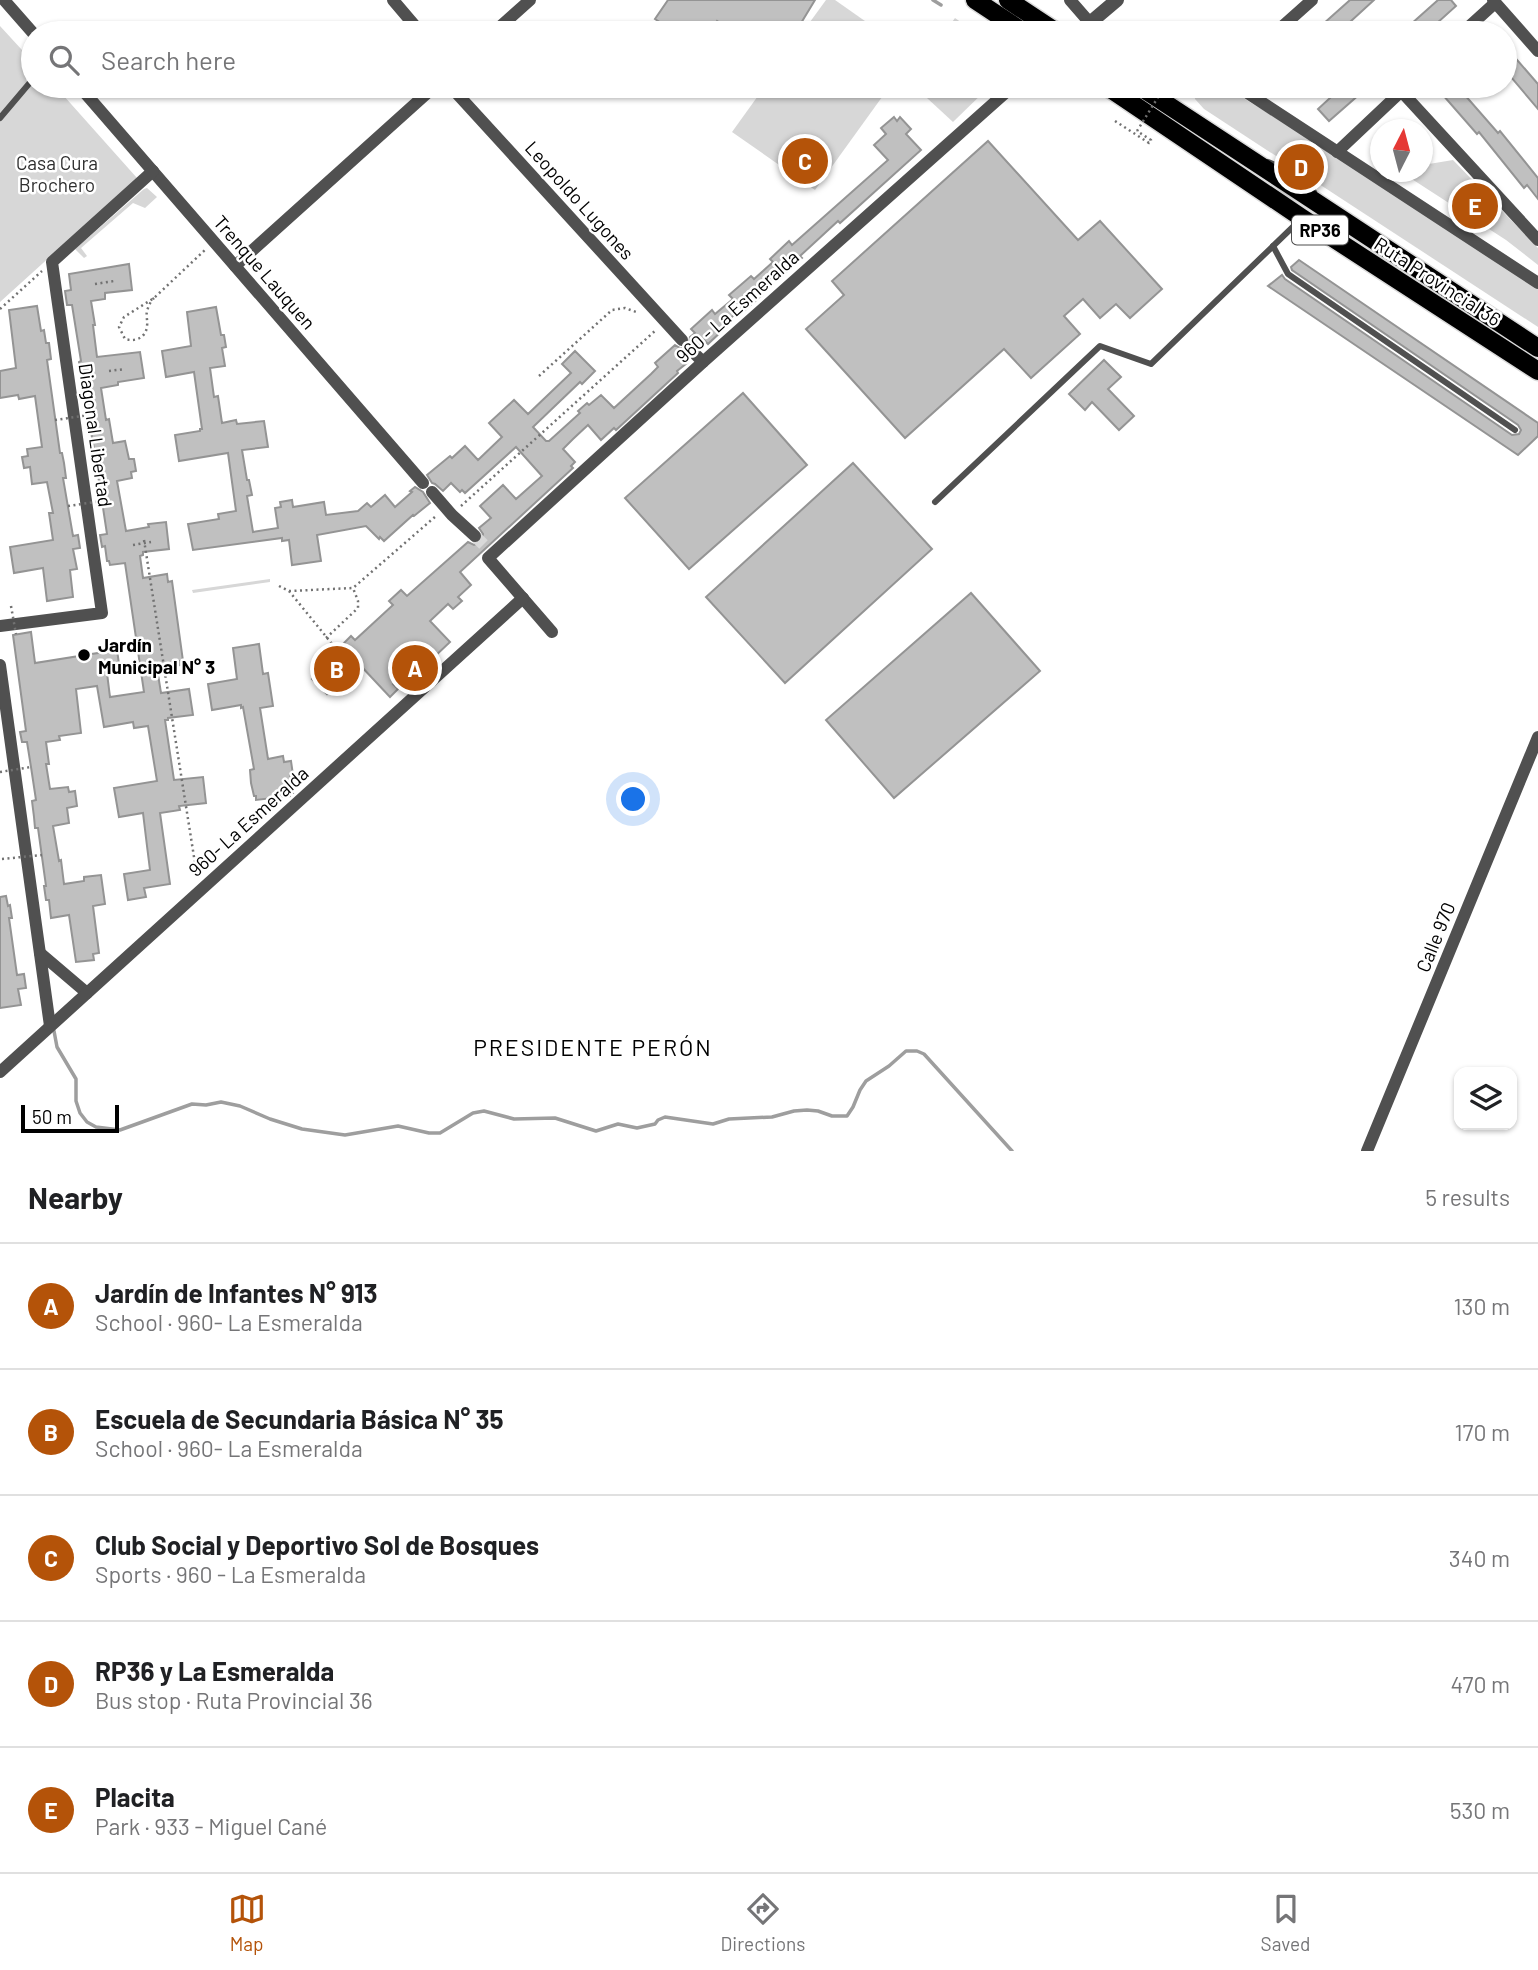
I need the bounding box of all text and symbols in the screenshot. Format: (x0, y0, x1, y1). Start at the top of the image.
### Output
search box (21, 21, 1517, 98)
icon: search (45, 41, 83, 79)
text: Search here (101, 44, 236, 75)
north arrow (1370, 119, 1433, 182)
pin: C (782, 135, 828, 187)
street label: Leopoldo Lugones (521, 136, 639, 264)
pin: D (1278, 141, 1324, 193)
park label: Casa Cura Brochero (16, 151, 98, 196)
pin: E (1452, 180, 1498, 232)
street label: Trenque Lauquen (209, 210, 321, 334)
road number: RP36 (1292, 215, 1348, 244)
street label: Ruta Provincial 36 (1370, 231, 1506, 331)
street label: 960 - La Esmeralda (671, 245, 803, 367)
street label: Diagonal Libertad (75, 362, 117, 508)
place label: Jardín Municipal N° 3 (98, 633, 215, 678)
pin: A (392, 642, 438, 694)
pin: B (314, 643, 360, 695)
marker: Jardín Municipal N° 3 (76, 647, 92, 663)
street label: 960- La Esmeralda (183, 761, 313, 881)
your location (616, 782, 650, 816)
street label: Calle 970 (1411, 899, 1459, 975)
district label: PRESIDENTE PERÓN (473, 1033, 713, 1061)
map controls (1454, 1067, 1517, 1130)
button: layers (1454, 1067, 1517, 1130)
scale bar (21, 1102, 119, 1134)
text: 50 m (32, 1105, 72, 1128)
text: Nearby (28, 1179, 123, 1215)
text: 5 results (1425, 1183, 1510, 1211)
text: Jardín de Infantes N° 913 (95, 1277, 378, 1308)
text: A (43, 1292, 59, 1320)
text: 130 m (1453, 1292, 1510, 1320)
text: School · 960- La Esmeralda (95, 1308, 363, 1336)
text: Escuela de Secundaria Básica N° 35 (95, 1403, 504, 1434)
text: B (44, 1418, 58, 1446)
text: 170 m (1454, 1418, 1510, 1446)
text: School · 960- La Esmeralda (95, 1434, 363, 1462)
text: Club Social y Deportivo Sol de Bosques (95, 1529, 539, 1560)
text: C (44, 1544, 58, 1572)
text: 340 m (1449, 1544, 1510, 1572)
text: Sports · 960 - La Esmeralda (95, 1560, 366, 1588)
text: RP36 y La Esmeralda (95, 1655, 334, 1686)
text: D (44, 1670, 58, 1698)
text: 470 m (1451, 1670, 1510, 1698)
text: Bus stop · Ruta Provincial 36 (95, 1686, 373, 1714)
text: Placita (95, 1781, 175, 1812)
text: E (44, 1796, 58, 1824)
text: 530 m (1450, 1796, 1510, 1824)
text: Park · 933 - Miguel Cané (95, 1812, 327, 1840)
tab: Map (228, 1890, 266, 1955)
tab: Directions (721, 1890, 806, 1955)
tab: Saved (1261, 1890, 1310, 1955)

